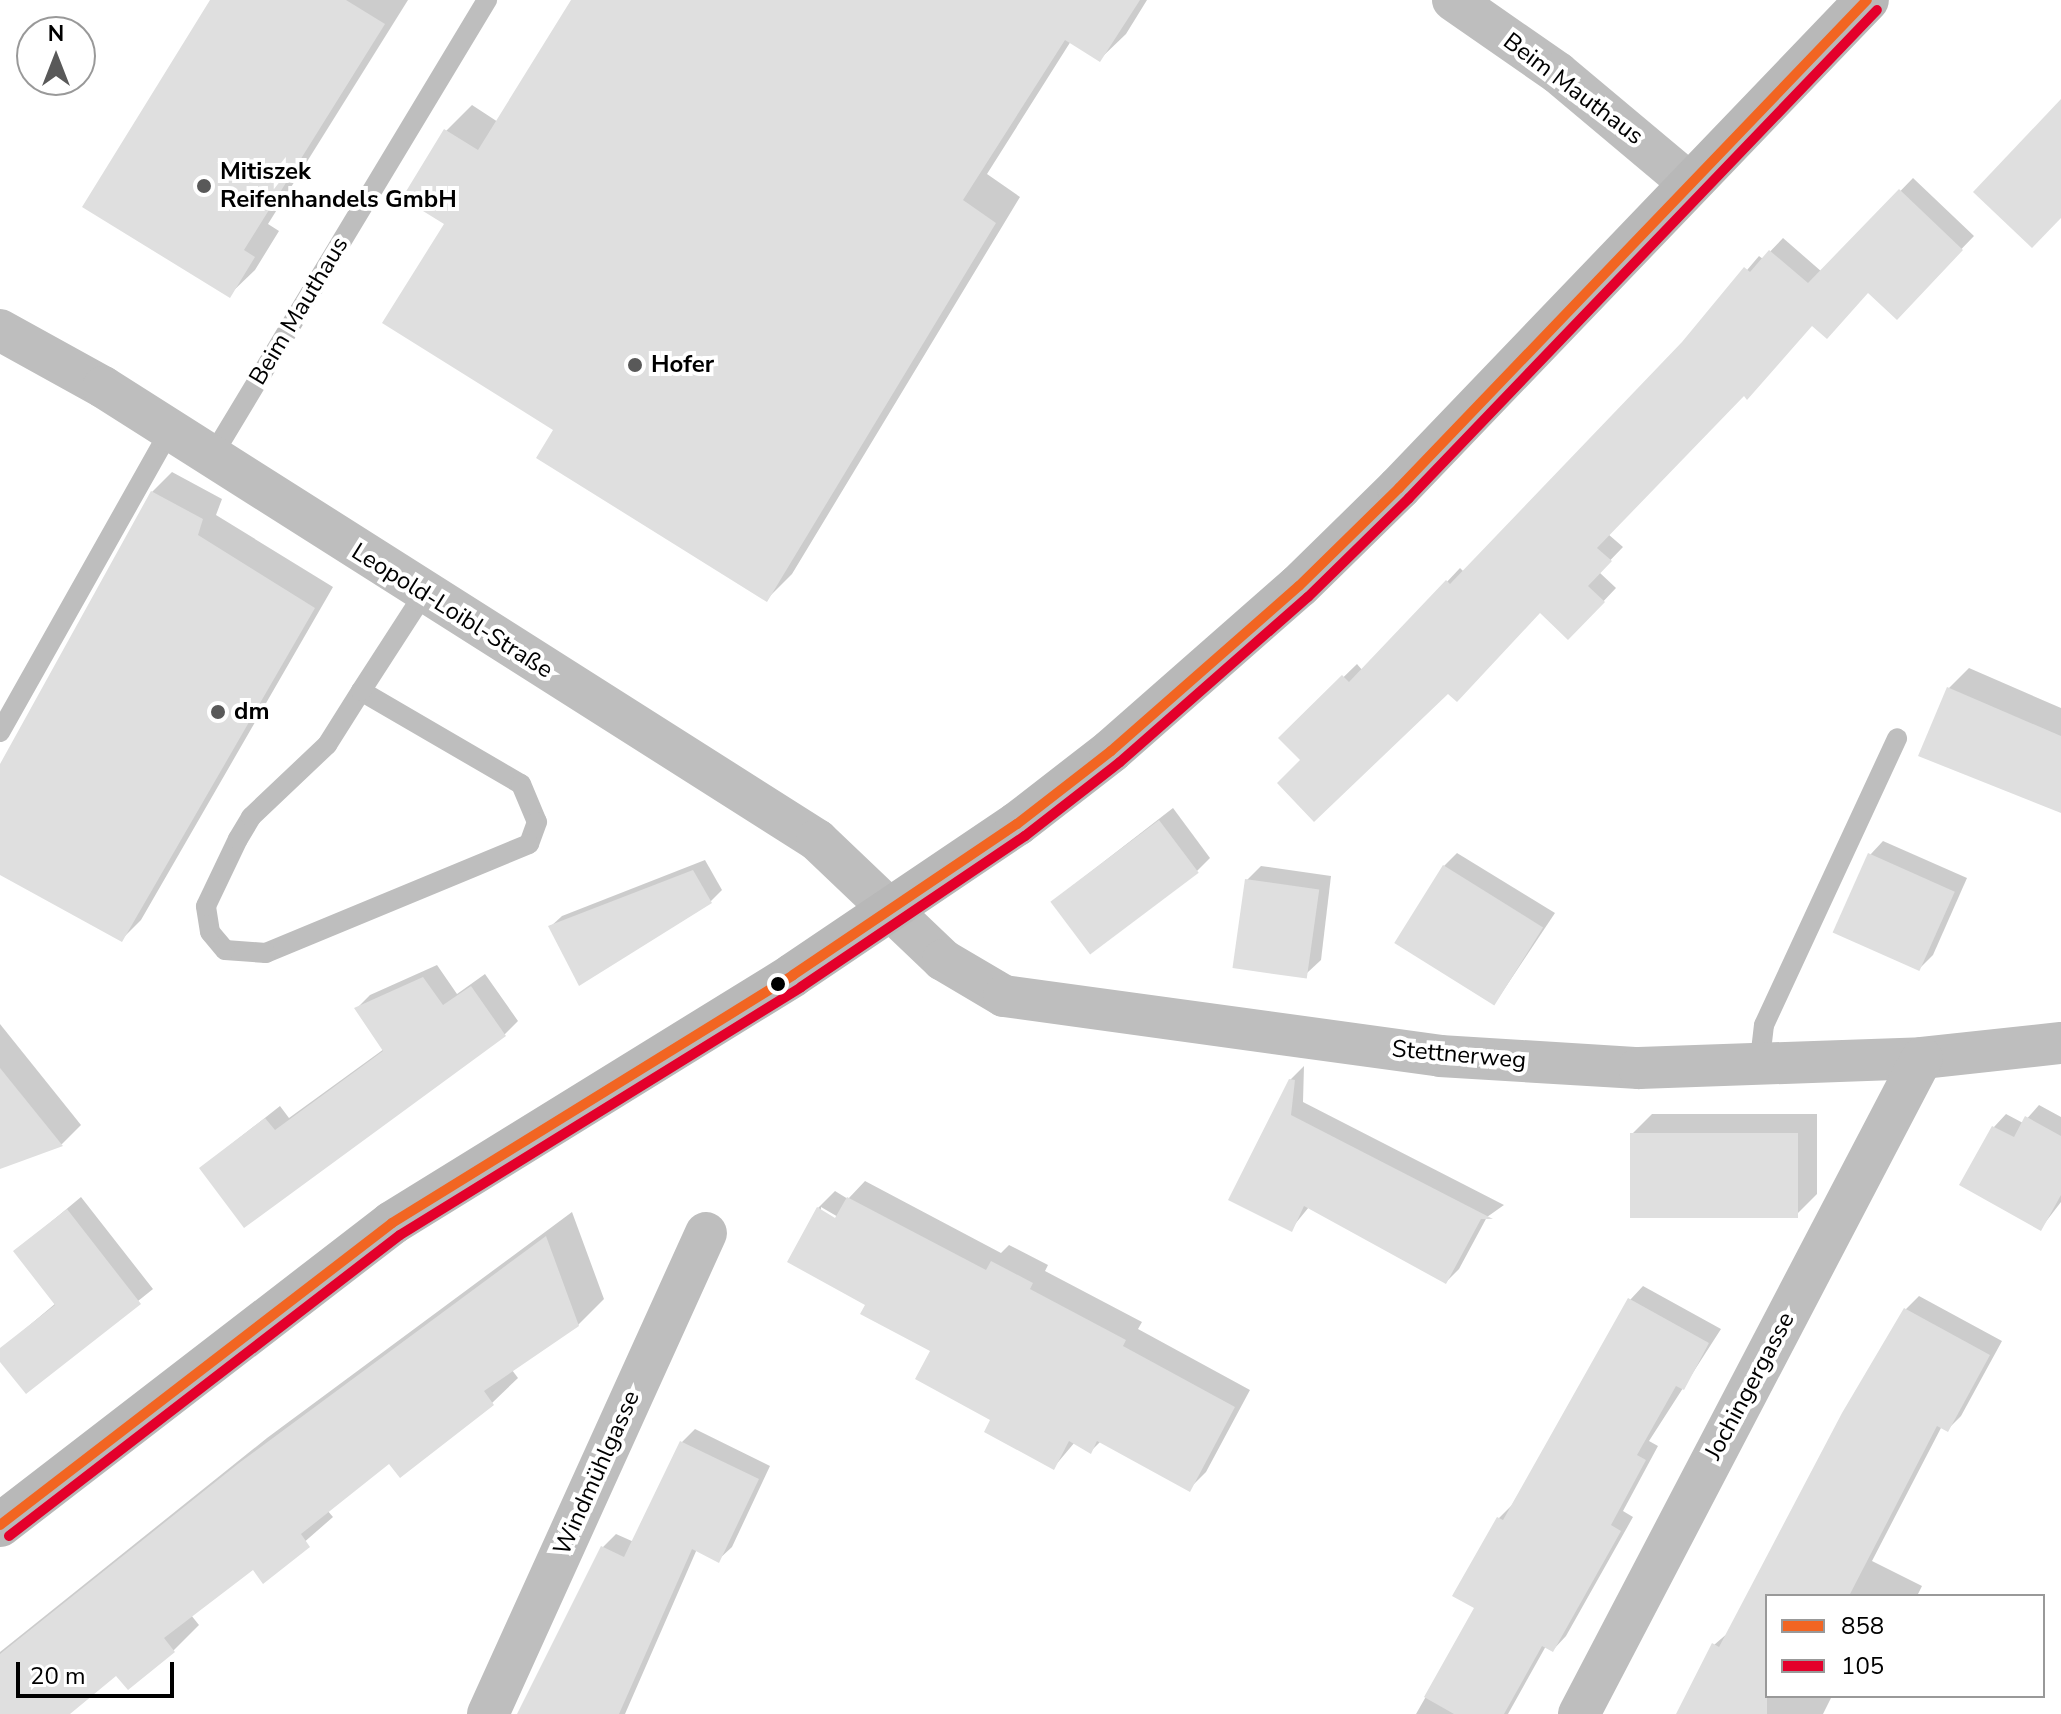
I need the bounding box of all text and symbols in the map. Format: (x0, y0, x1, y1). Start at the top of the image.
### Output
north arrow (16, 16, 96, 96)
text: N (48, 19, 64, 49)
street label: Beim Mauthaus (1497, 27, 1649, 151)
place label: Mitiszek Reifenhandels GmbH (220, 158, 457, 214)
marker: Mitiszek Reifenhandels GmbH (195, 177, 213, 195)
street label: Beim Mauthaus (243, 232, 355, 390)
place label: Hofer (651, 351, 714, 379)
marker: Hofer (626, 356, 644, 374)
street label: Leopold-Loibl-Straße (346, 537, 558, 685)
place label: dm (234, 698, 269, 726)
marker: dm (209, 703, 227, 721)
unlabelled marker (770, 976, 786, 992)
street label: Stettnerweg (1391, 1035, 1527, 1075)
street label: Jochingergasse (1699, 1307, 1801, 1465)
street label: Windmühlgasse (548, 1386, 646, 1560)
legend (1765, 1594, 2045, 1698)
text: 858 (1841, 1610, 1884, 1642)
scale bar (20, 1646, 178, 1696)
text: 105 (1841, 1650, 1884, 1682)
text: 20 m (30, 1660, 86, 1692)

